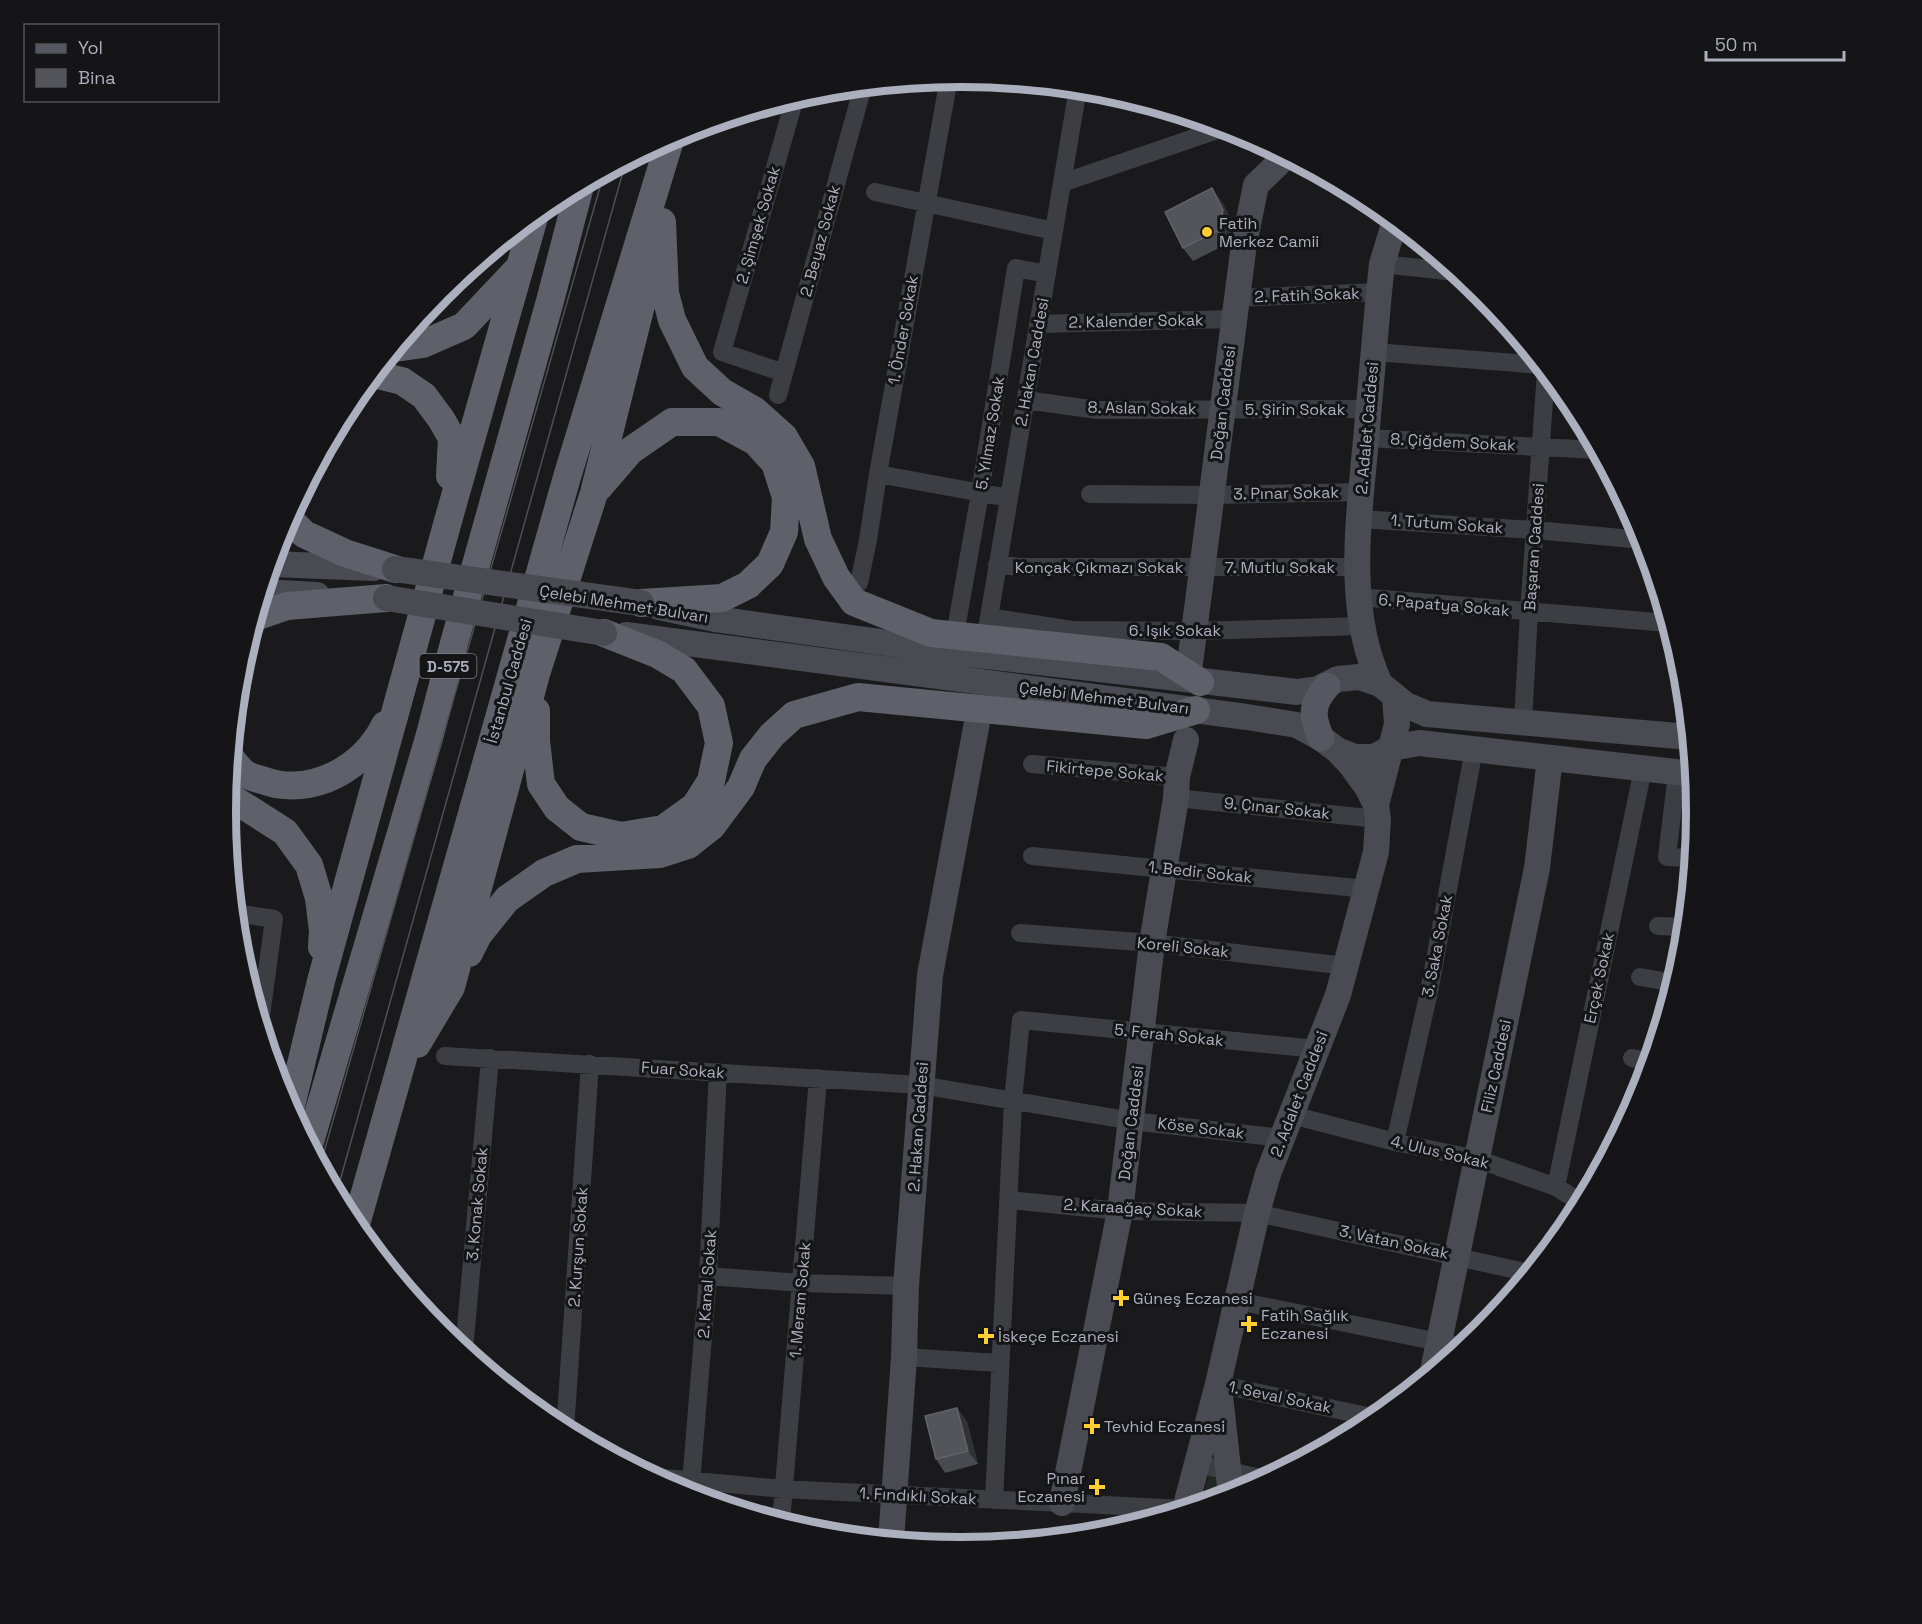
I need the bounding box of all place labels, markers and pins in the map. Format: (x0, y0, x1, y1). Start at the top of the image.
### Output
place label: Fatih Merkez Camii (1219, 213, 1319, 252)
marker: Fatih Merkez Camii (1200, 225, 1214, 239)
place label: Güneş Eczanesi (1133, 1288, 1253, 1309)
marker: Güneş Eczanesi (1114, 1291, 1128, 1305)
place label: Fatih Sağlık Eczanesi (1261, 1305, 1349, 1344)
marker: Fatih Sağlık Eczanesi (1242, 1317, 1256, 1331)
place label: İskeçe Eczanesi (998, 1326, 1119, 1347)
marker: İskeçe Eczanesi (979, 1329, 993, 1343)
place label: Tevhid Eczanesi (1104, 1416, 1225, 1437)
marker: Tevhid Eczanesi (1085, 1419, 1099, 1433)
place label: Pınar Eczanesi (1018, 1468, 1085, 1507)
marker: Pınar Eczanesi (1090, 1480, 1104, 1494)

